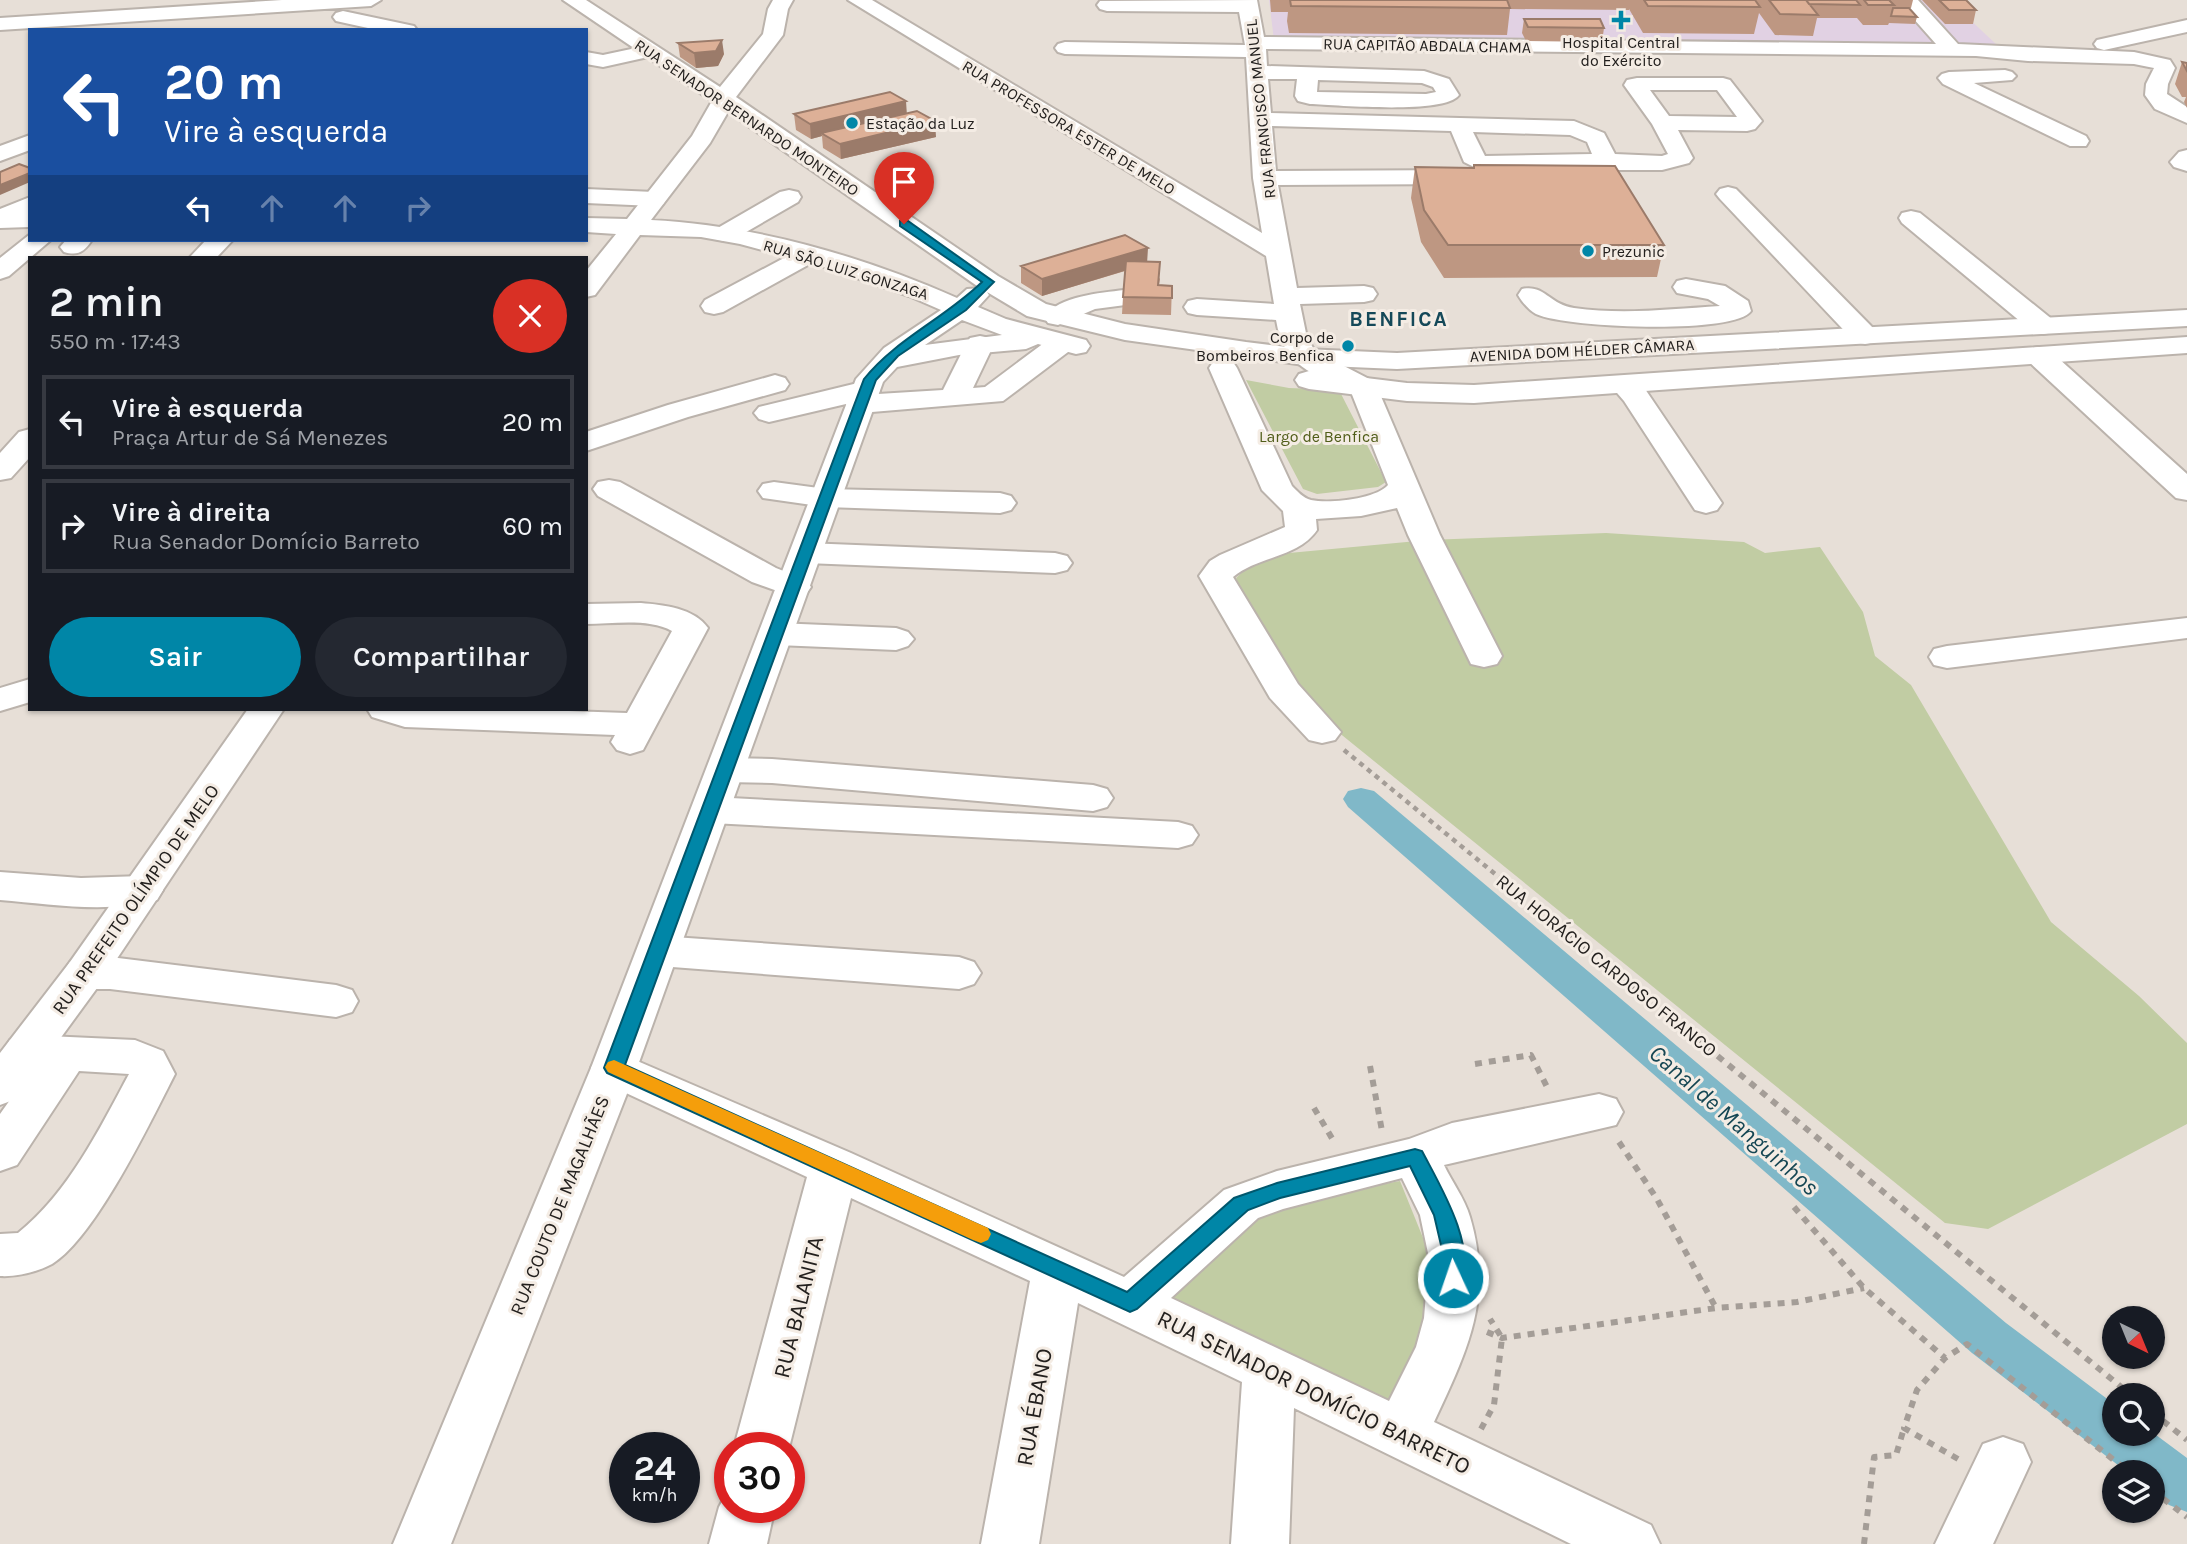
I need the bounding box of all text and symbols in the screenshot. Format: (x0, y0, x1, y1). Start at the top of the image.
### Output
marker: Hospital Central do Exército (1611, 10, 1631, 30)
street label: RUA FRANCISCO MANUEL (1242, 18, 1279, 199)
place label: Hospital Central do Exército (1562, 33, 1680, 70)
street label: RUA CAPITÃO ABDALA CHAMA (1323, 34, 1531, 57)
street label: RUA SENADOR BERNARDO MONTEIRO (631, 35, 862, 200)
text: 20 m (164, 54, 284, 111)
icon: left (49, 56, 140, 147)
street label: RUA PROFESSORA ESTER DE MELO (959, 56, 1179, 199)
text: Vire à esquerda (164, 113, 388, 150)
place label: Estação da Luz (866, 114, 975, 133)
marker: Estação da Luz (844, 115, 860, 131)
pin (874, 152, 934, 224)
icon: arrive (885, 163, 923, 201)
icon: left (180, 189, 218, 227)
icon: ahead (253, 189, 291, 227)
icon: ahead (326, 189, 364, 227)
icon: right (399, 189, 437, 227)
street label: RUA SÃO LUIZ GONZAGA (761, 235, 931, 304)
place label: Prezunic (1602, 242, 1665, 261)
marker: Prezunic (1580, 243, 1596, 259)
text: 2 min (49, 277, 164, 327)
button: close (493, 279, 567, 353)
district label: BENFICA (1349, 307, 1449, 331)
text: 550 m · 17:43 (49, 328, 181, 355)
place label: Corpo de Bombeiros Benfica (1196, 328, 1334, 365)
street label: AVENIDA DOM HÉLDER CÂMARA (1469, 335, 1695, 366)
marker: Corpo de Bombeiros Benfica (1340, 338, 1356, 354)
text: Vire à esquerda (112, 393, 303, 424)
icon: left (53, 403, 91, 441)
text: 20 m (502, 407, 563, 438)
text: Praça Artur de Sá Menezes (112, 424, 388, 451)
park label: Largo de Benfica (1259, 427, 1379, 446)
text: Vire à direita (112, 497, 271, 528)
icon: right (53, 507, 91, 545)
text: 60 m (502, 511, 563, 542)
text: Rua Senador Domício Barreto (112, 528, 420, 555)
button: Sair (49, 617, 301, 697)
button: Compartilhar (315, 617, 567, 697)
street label: RUA PREFEITO OLÍMPIO DE MELO (47, 780, 224, 1019)
street label: RUA HORÁCIO CARDOSO FRANCO (1492, 869, 1722, 1062)
water label: Canal de Manguinhos (1644, 1039, 1824, 1201)
street label: RUA COUTO DE MAGALHÃES (506, 1092, 614, 1318)
street label: RUA BALANITA (768, 1233, 829, 1381)
position arrow (1416, 1241, 1490, 1315)
street label: RUA SENADOR DOMÍCIO BARRETO (1153, 1305, 1475, 1480)
north arrow (2102, 1306, 2165, 1368)
map controls (2102, 1306, 2165, 1523)
street label: RUA ÉBANO (1011, 1346, 1058, 1468)
button: search (2102, 1383, 2165, 1446)
speed limit sign: 30 (714, 1432, 805, 1523)
text: 24 (634, 1448, 676, 1489)
button: layers (2102, 1460, 2165, 1523)
text: km/h (632, 1484, 677, 1506)

